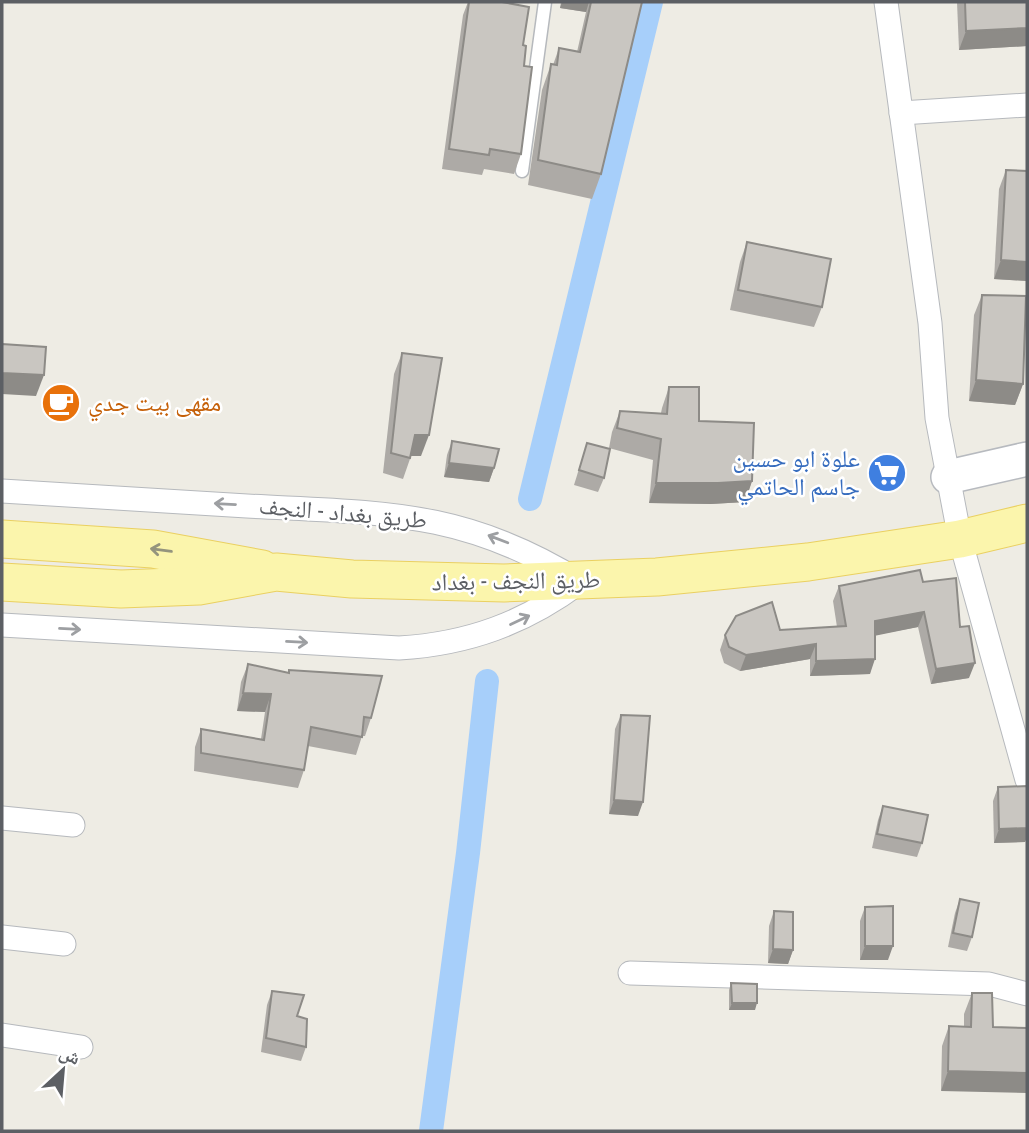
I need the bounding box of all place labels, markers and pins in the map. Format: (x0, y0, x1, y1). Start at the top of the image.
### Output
cafe icon: مقهى بيت جدي (40, 382, 82, 424)
place label: مقهى بيت جدي (88, 389, 221, 422)
place label: علوة ابو حسين جاسم الحاتمي (733, 445, 860, 506)
supermarket icon: علوة ابو حسين جاسم الحاتمي (866, 452, 908, 494)

